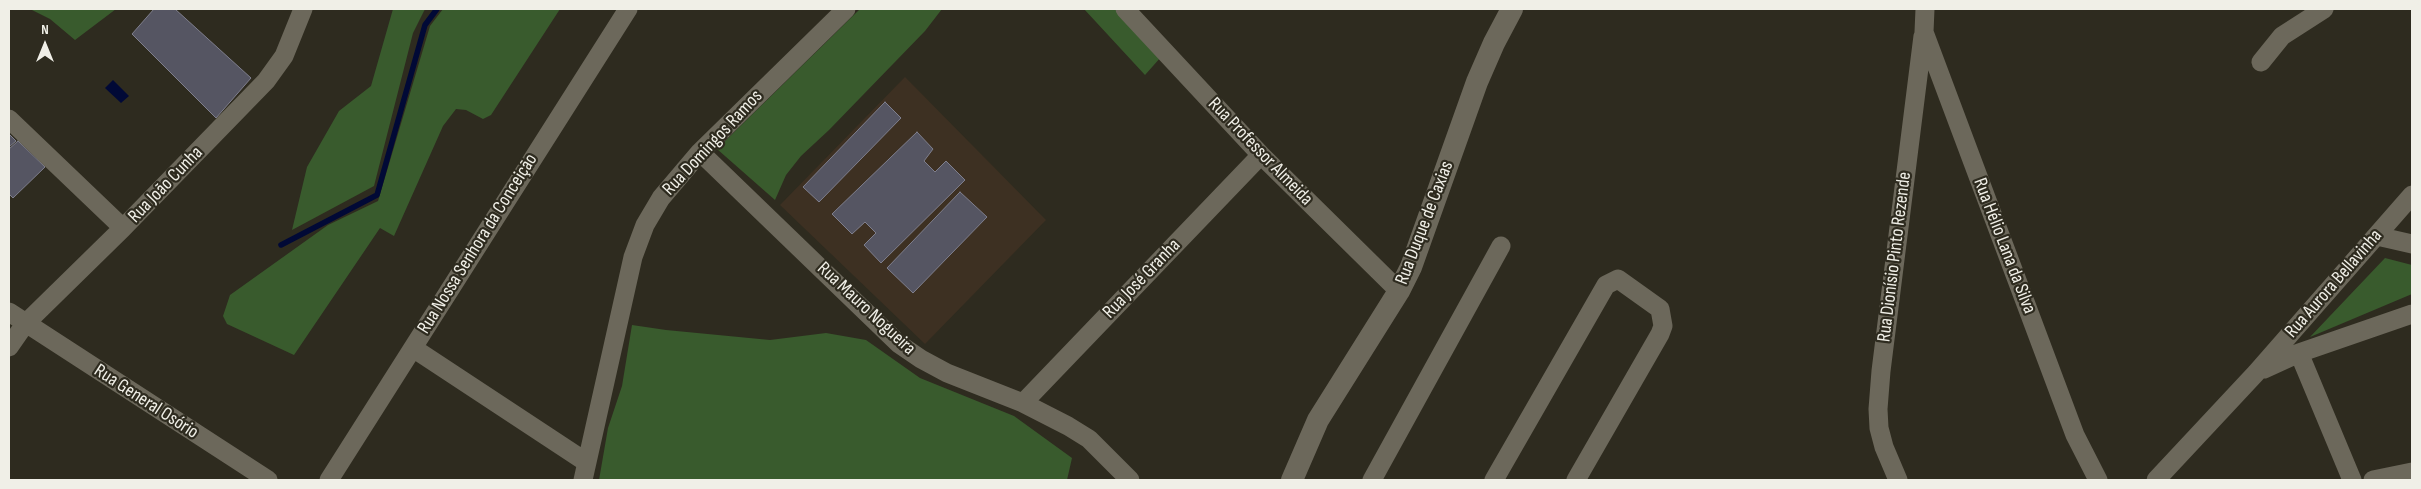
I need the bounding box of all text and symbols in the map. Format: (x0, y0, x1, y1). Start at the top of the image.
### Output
north arrow (20, 20, 70, 70)
text: N (41, 21, 49, 38)
street label: Rua Domingos Ramos (658, 85, 768, 201)
street label: Rua Professor Almeida (1203, 93, 1317, 211)
street label: Rua João Cunha (124, 142, 208, 228)
street label: Rua Nossa Senhora da Conceição (413, 150, 543, 338)
street label: Rua Duque de Caxias (1391, 158, 1459, 288)
street label: Rua Dionísio Pinto Rezende (1873, 171, 1917, 343)
street label: Rua Hélio Lana da Silva (1968, 175, 2040, 317)
street label: Rua Aurora Bellavinha (2281, 225, 2387, 343)
street label: Rua José Granha (1098, 234, 1186, 324)
street label: Rua Mauro Nogueira (812, 258, 920, 360)
street label: Rua General Osório (89, 360, 203, 444)

